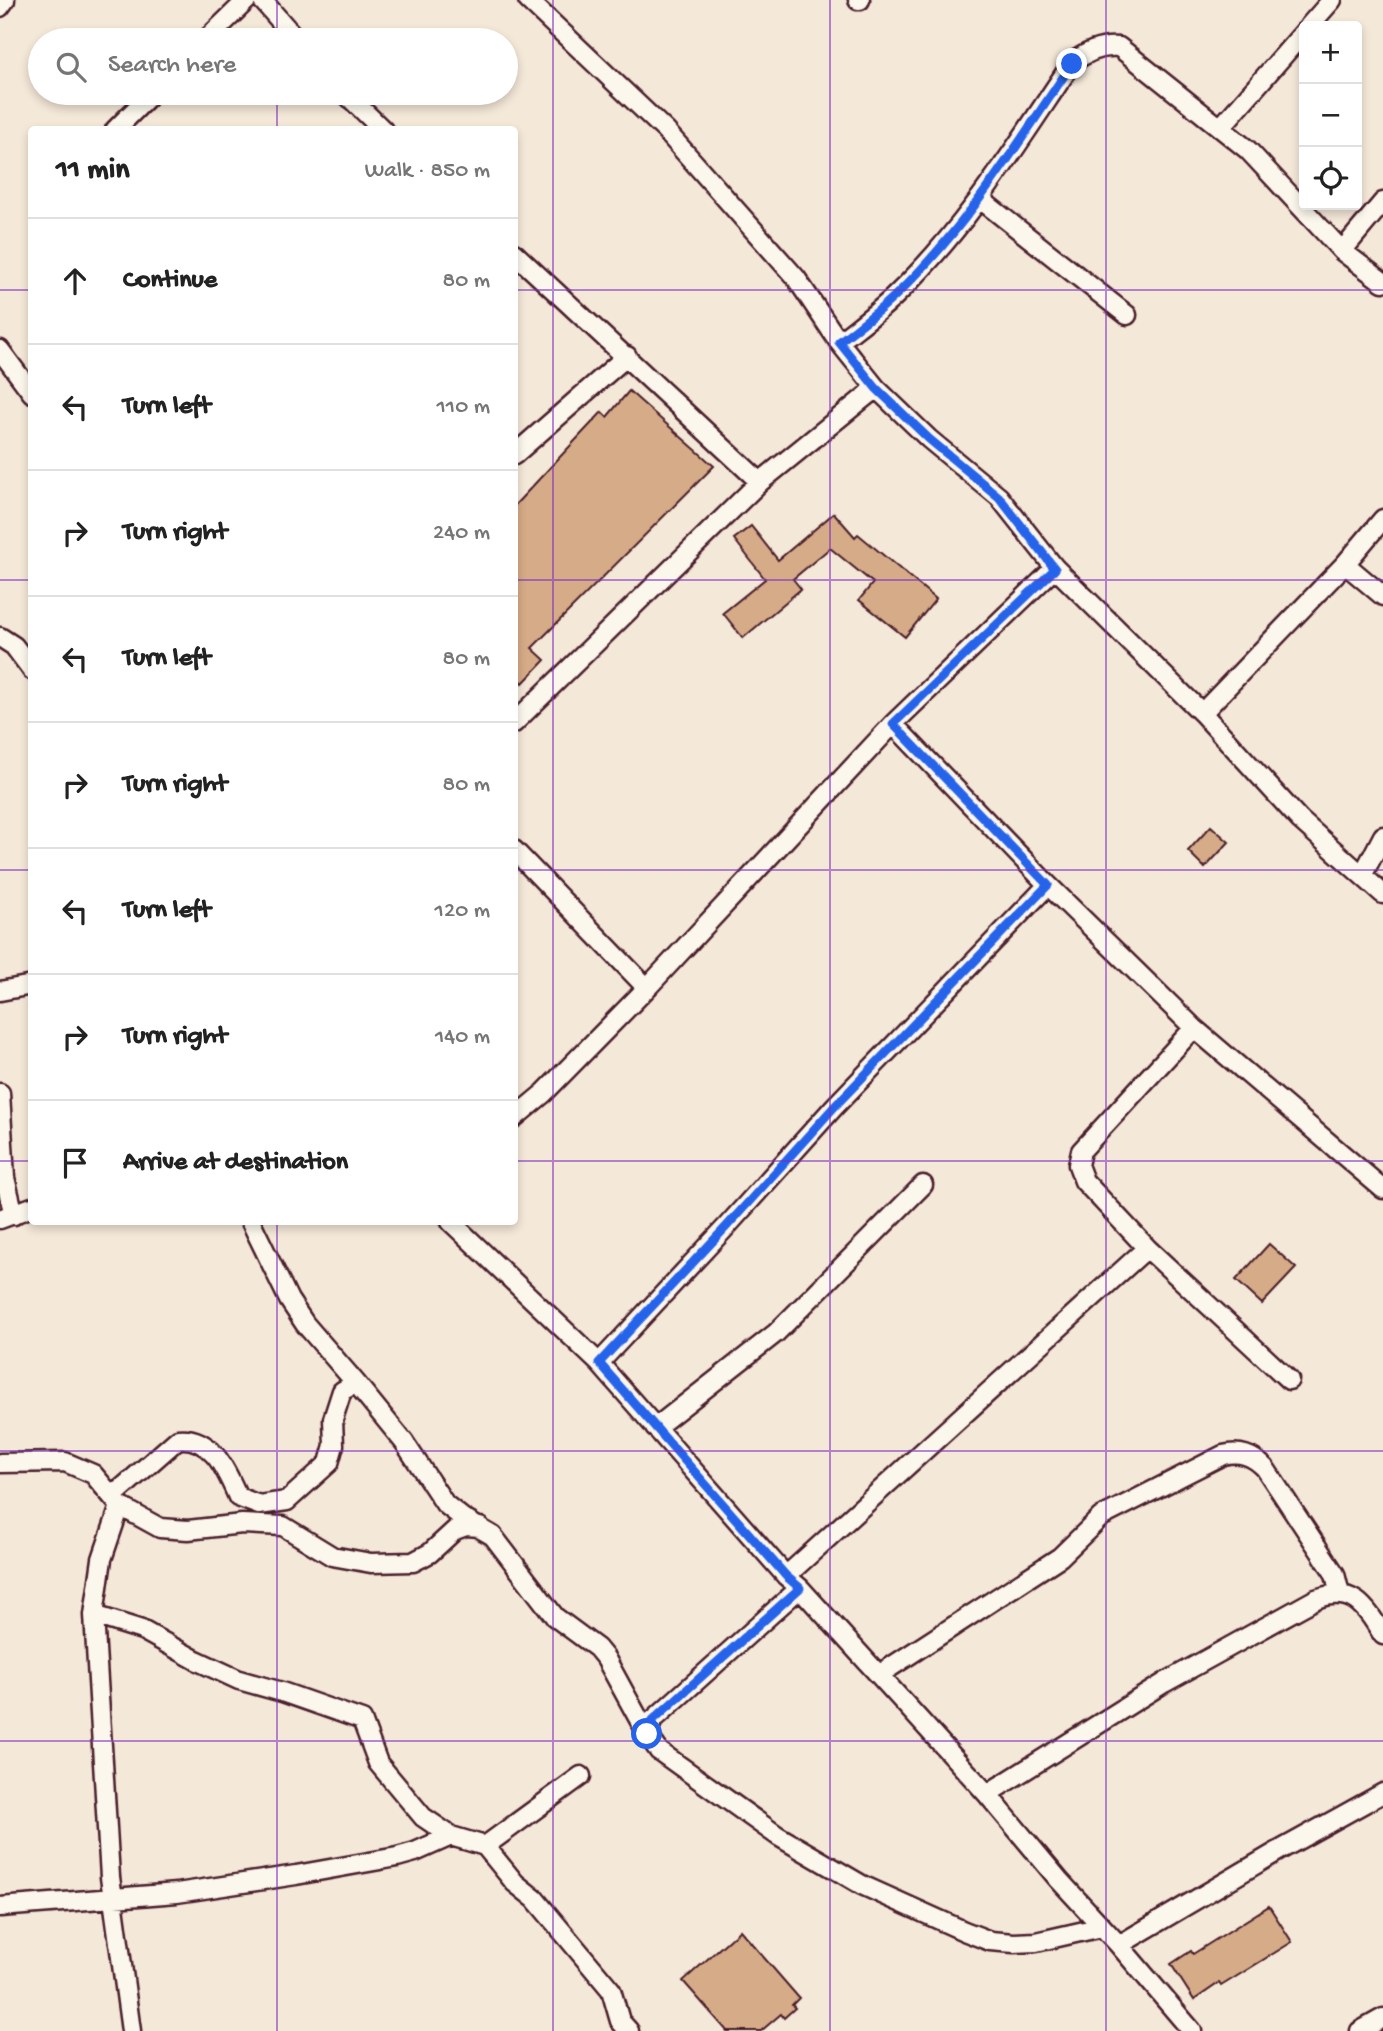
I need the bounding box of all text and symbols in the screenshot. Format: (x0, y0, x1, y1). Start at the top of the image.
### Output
map controls (1299, 21, 1362, 210)
button: + (1299, 21, 1362, 84)
search box (28, 28, 518, 105)
icon: search (52, 48, 90, 86)
route end (1056, 48, 1087, 79)
text: Search here (108, 51, 236, 82)
button: − (1299, 84, 1362, 147)
button: locate (1299, 147, 1362, 210)
text: 11 min (56, 154, 129, 189)
text: Walk · 850 m (365, 158, 490, 185)
icon: ahead (56, 262, 94, 300)
text: Continue (123, 266, 217, 297)
text: 80 m (443, 268, 490, 295)
icon: left (56, 388, 94, 426)
text: Turn left (123, 392, 211, 423)
text: 110 m (437, 394, 490, 421)
icon: right (56, 514, 94, 552)
text: Turn right (123, 518, 227, 549)
text: 240 m (433, 520, 490, 547)
icon: left (56, 640, 94, 678)
text: Turn left (123, 644, 211, 675)
text: 80 m (443, 646, 490, 673)
icon: right (56, 766, 94, 804)
text: Turn right (123, 770, 227, 801)
text: 80 m (443, 772, 490, 799)
icon: left (56, 892, 94, 930)
text: Turn left (123, 896, 211, 927)
text: 120 m (435, 898, 490, 925)
icon: right (56, 1018, 94, 1056)
text: Turn right (123, 1022, 227, 1053)
text: 140 m (435, 1024, 490, 1051)
icon: arrive (56, 1144, 94, 1182)
text: Arrive at destination (123, 1148, 348, 1179)
route start (631, 1718, 662, 1749)

